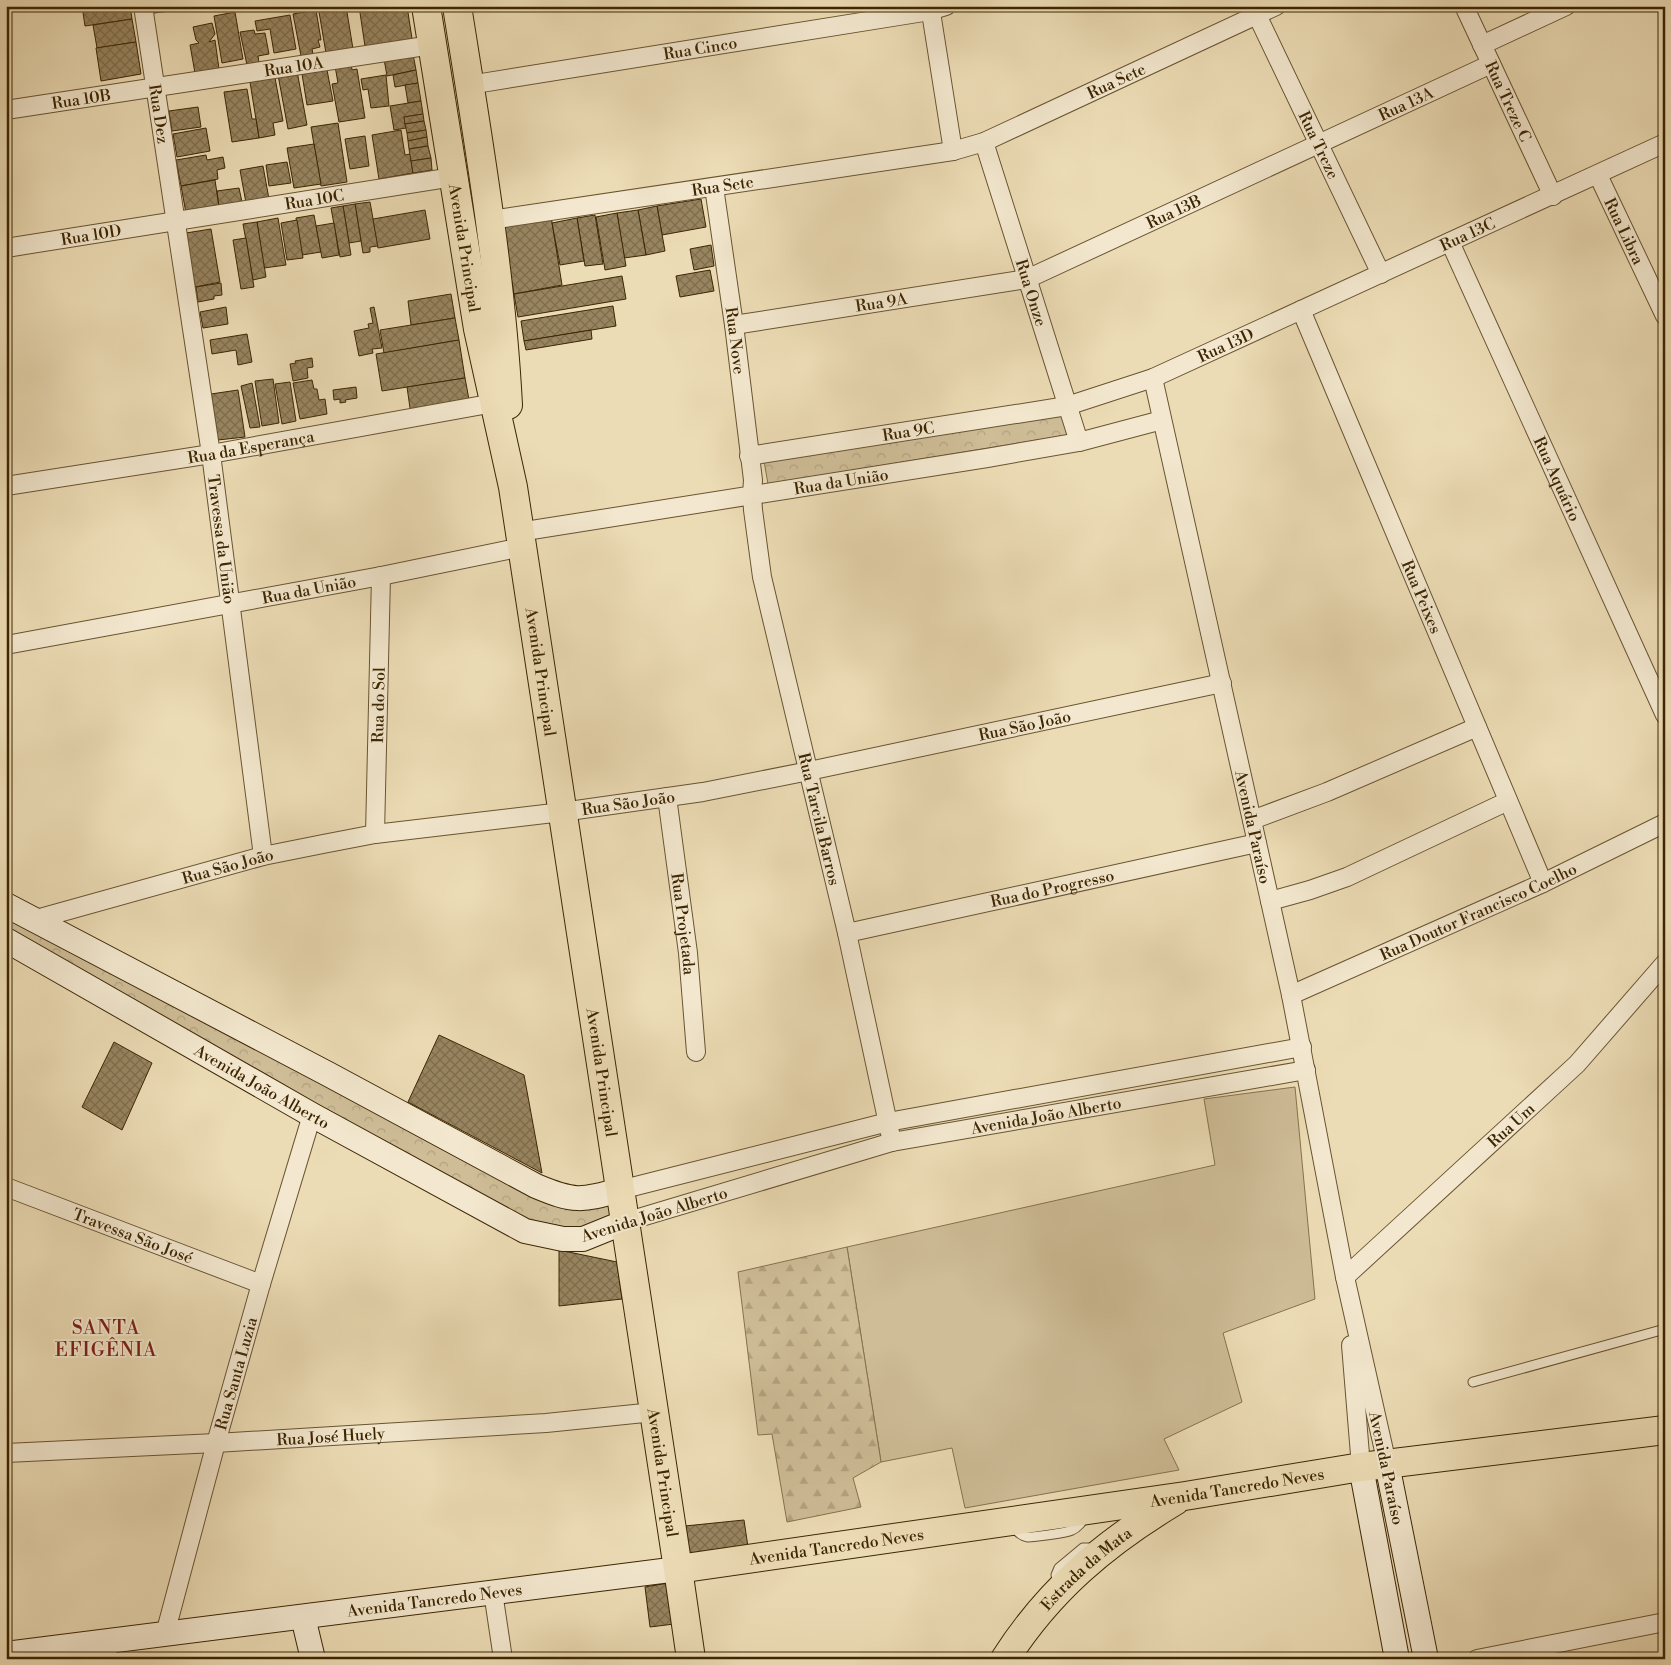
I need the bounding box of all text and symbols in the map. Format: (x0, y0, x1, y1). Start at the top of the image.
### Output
street label: Rua Cinco (662, 33, 739, 65)
street label: Rua 10A (263, 53, 326, 81)
street label: Rua Treze C (1480, 58, 1535, 145)
street label: Rua Sete (1084, 59, 1149, 104)
street label: Rua Dez (144, 83, 173, 145)
street label: Rua 13A (1375, 83, 1438, 126)
street label: Rua 10B (50, 85, 112, 114)
street label: Rua Treze (1294, 108, 1343, 182)
street label: Rua Sete (690, 172, 755, 201)
street label: Avenida Principal (444, 181, 484, 314)
street label: Rua 10C (283, 185, 345, 215)
street label: Rua 13B (1143, 191, 1205, 233)
street label: Rua Libra (1599, 195, 1648, 269)
street label: Rua 13C (1437, 213, 1498, 256)
street label: Rua 10D (59, 221, 123, 250)
street label: Rua Onze (1011, 257, 1051, 329)
street label: Rua 9A (854, 289, 910, 317)
street label: Rua Nove (720, 306, 749, 375)
street label: Rua 13D (1194, 324, 1257, 367)
street label: Rua 9C (881, 418, 936, 446)
street label: Rua da Esperança (186, 426, 317, 469)
street label: Rua Aquário (1529, 434, 1585, 525)
street label: Rua da União (792, 465, 890, 499)
street label: Travessa da União (203, 473, 239, 605)
street label: Rua Peixes (1397, 557, 1445, 637)
street label: Rua da União (260, 572, 358, 609)
street label: Avenida Principal (520, 605, 560, 738)
street label: Rua do Sol (368, 667, 390, 743)
street label: Rua São João (977, 706, 1073, 746)
street label: Rua Tarcila Barros (793, 751, 844, 887)
street label: Avenida Paraíso (1230, 767, 1275, 886)
street label: Rua São João (580, 787, 676, 820)
street label: Rua São João (180, 845, 275, 889)
street label: Rua Doutor Francisco Coelho (1377, 859, 1580, 965)
street label: Rua do Progresso (989, 866, 1116, 912)
street label: Rua Projetada (666, 872, 699, 977)
street label: Avenida Principal (581, 1006, 621, 1138)
street label: Avenida João Alberto (190, 1040, 333, 1134)
street label: Avenida João Alberto (968, 1093, 1123, 1139)
street label: Rua Um (1484, 1099, 1539, 1152)
street label: Avenida João Alberto (578, 1183, 730, 1247)
street label: Travessa São José (70, 1204, 196, 1268)
street label: Rua Santa Luzia (211, 1314, 262, 1432)
district label: SANTA EFIGÊNIA (55, 1316, 157, 1362)
street label: Avenida Principal (642, 1406, 682, 1539)
street label: Avenida Paraíso (1364, 1409, 1408, 1527)
street label: Rua José Huely (276, 1424, 386, 1450)
street label: Avenida Tancredo Neves (1148, 1464, 1326, 1512)
street label: Estrada da Mata (1036, 1523, 1137, 1615)
street label: Avenida Tancredo Neves (747, 1525, 925, 1570)
street label: Avenida Tancredo Neves (345, 1580, 523, 1622)

